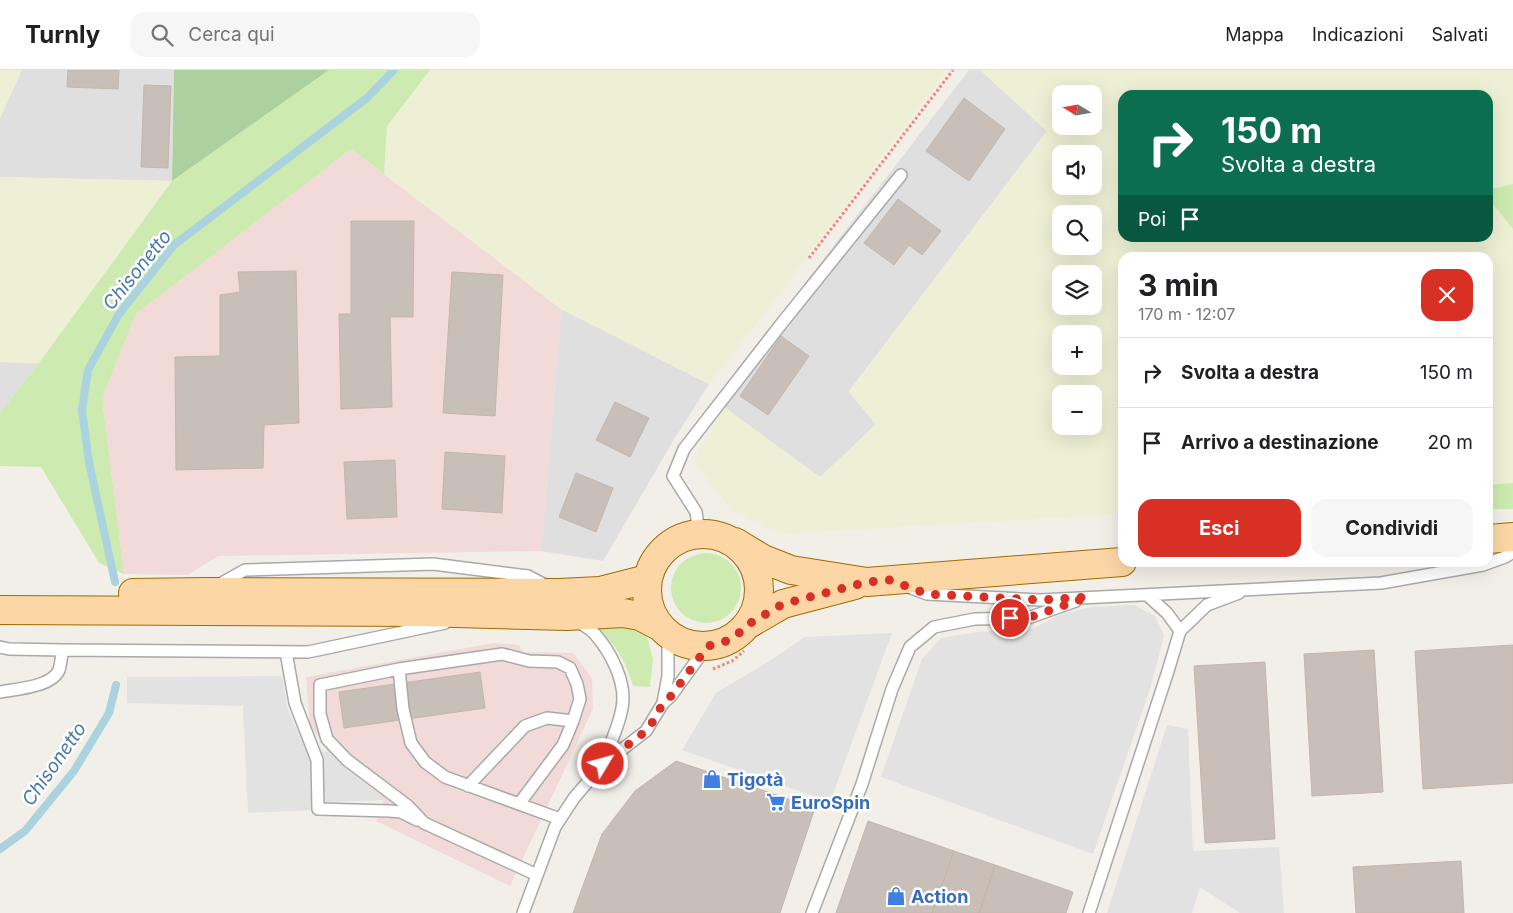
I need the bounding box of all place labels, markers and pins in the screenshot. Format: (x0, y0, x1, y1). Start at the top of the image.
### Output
pin (989, 597, 1031, 639)
shop icon: Tigotà (701, 768, 723, 790)
place label: Tigotà (727, 769, 783, 790)
supermarket icon: EuroSpin (765, 791, 787, 813)
place label: EuroSpin (791, 792, 870, 813)
shop icon: Action (885, 885, 907, 907)
place label: Action (911, 886, 968, 907)

